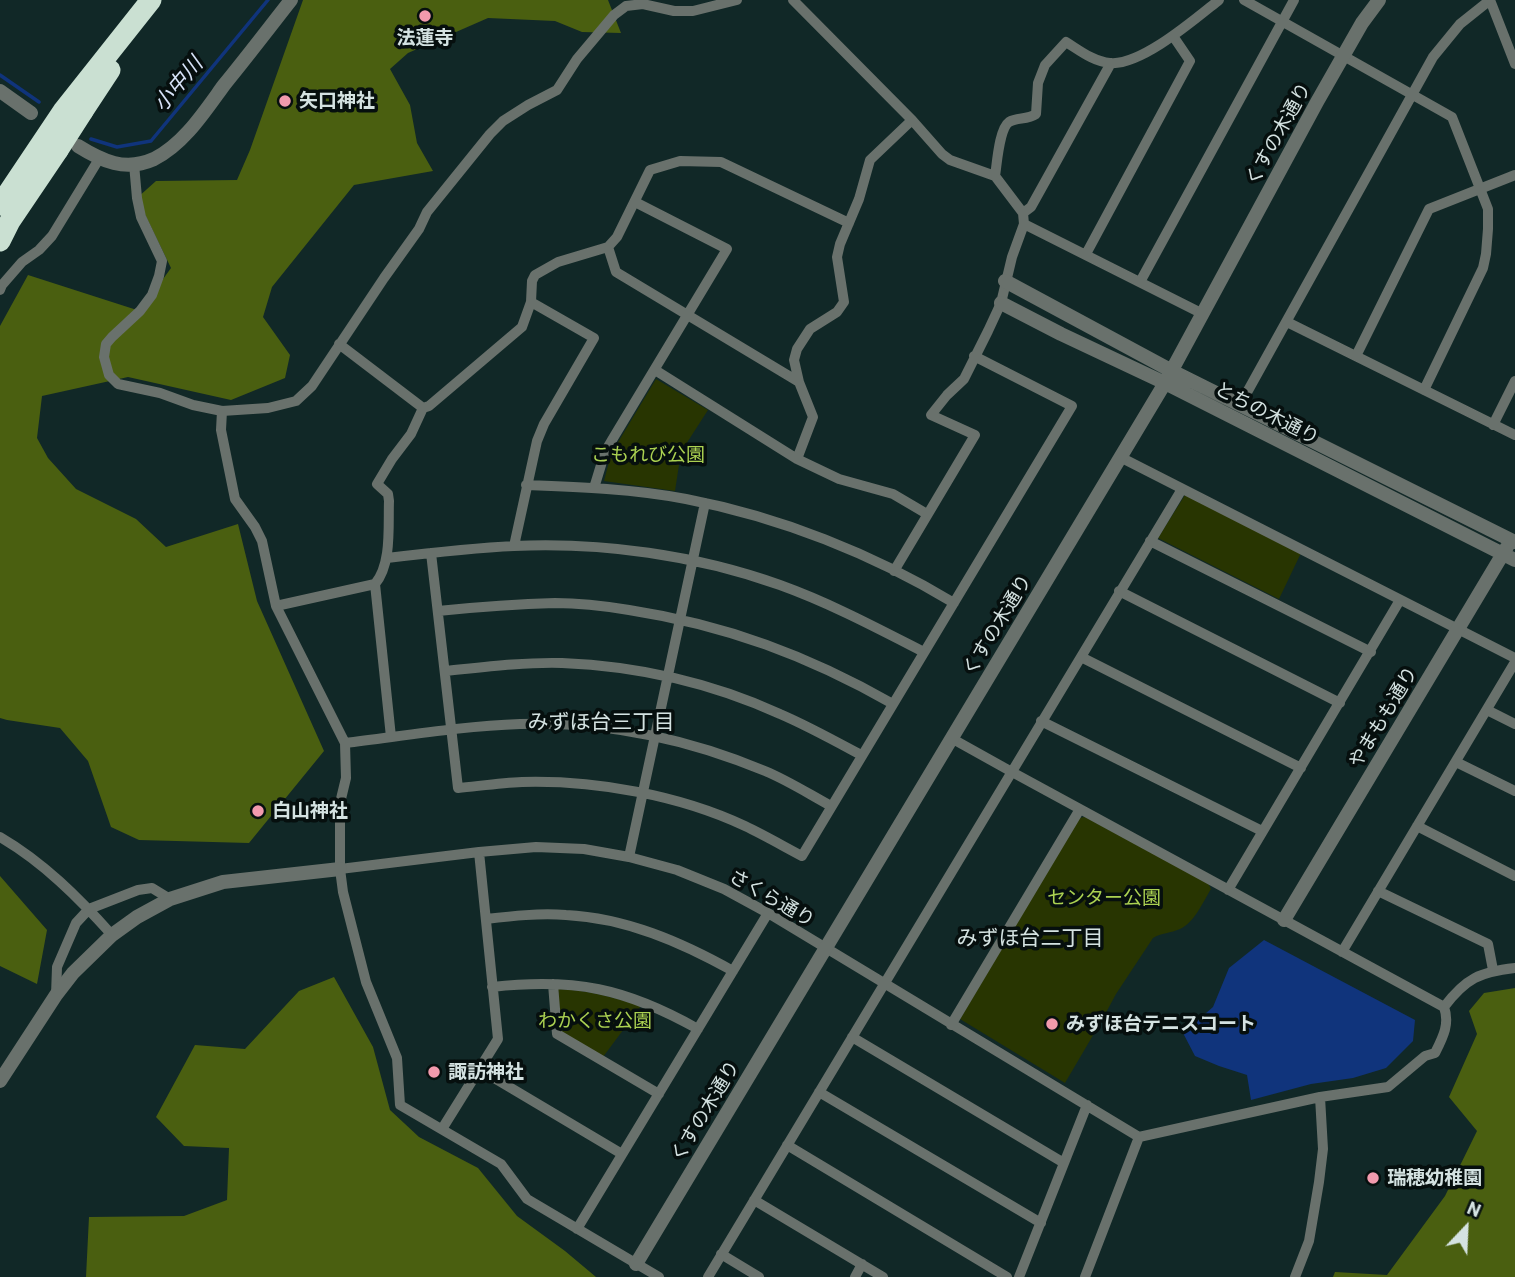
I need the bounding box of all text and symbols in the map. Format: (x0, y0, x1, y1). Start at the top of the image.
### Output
marker: 法蓮寺 (417, 8, 433, 24)
place label: 法蓮寺 (397, 27, 453, 49)
water label: 小中川 (148, 52, 208, 116)
street label: くすの木通り (1240, 79, 1316, 189)
place label: 矢口神社 (299, 90, 375, 112)
marker: 矢口神社 (277, 93, 293, 109)
street label: とちの木通り (1211, 377, 1323, 449)
park label: こもれび公園 (591, 444, 705, 466)
street label: くすの木通り (958, 570, 1036, 680)
street label: やまもも通り (1344, 662, 1422, 772)
district label: みずほ台三丁目 (528, 709, 674, 735)
place label: 白山神社 (272, 800, 348, 822)
marker: 白山神社 (250, 803, 266, 819)
street label: さくら通り (725, 864, 819, 932)
park label: センター公園 (1047, 887, 1161, 909)
district label: みずほ台二丁目 (957, 925, 1103, 951)
park label: わかくさ公園 (538, 1010, 652, 1032)
place label: みずほ台テニスコート (1066, 1013, 1256, 1035)
marker: みずほ台テニスコート (1044, 1016, 1060, 1032)
street label: くすの木通り (666, 1056, 744, 1166)
place label: 諏訪神社 (448, 1061, 524, 1083)
marker: 諏訪神社 (426, 1064, 442, 1080)
place label: 瑞穂幼稚園 (1387, 1167, 1482, 1189)
marker: 瑞穂幼稚園 (1365, 1170, 1381, 1186)
north arrow (1431, 1193, 1501, 1263)
text: N (1464, 1195, 1485, 1221)

